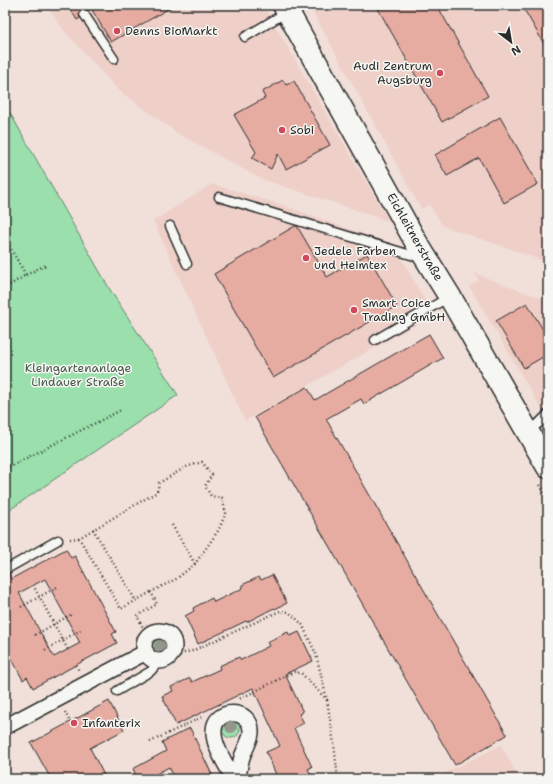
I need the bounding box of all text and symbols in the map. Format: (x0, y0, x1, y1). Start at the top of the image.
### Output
north arrow (491, 22, 531, 62)
place label: Denns BioMarkt (125, 23, 217, 39)
marker: Denns BioMarkt (112, 26, 122, 36)
text: N (508, 41, 523, 59)
place label: Audi Zentrum Augsburg (353, 58, 432, 88)
marker: Audi Zentrum Augsburg (435, 68, 445, 78)
place label: Sobi (290, 122, 314, 138)
marker: Sobi (277, 125, 287, 135)
street label: Eichleitnerstraße (383, 190, 447, 284)
place label: Jedele Farben und Heimtex (314, 243, 396, 273)
marker: Jedele Farben und Heimtex (301, 253, 311, 263)
place label: Smart Coice Trading GmbH (362, 295, 446, 325)
marker: Smart Coice Trading GmbH (349, 305, 359, 315)
park label: Kleingartenanlage Lindauer Straße (25, 360, 132, 390)
place label: Infanterix (82, 715, 140, 731)
marker: Infanterix (69, 718, 79, 728)

